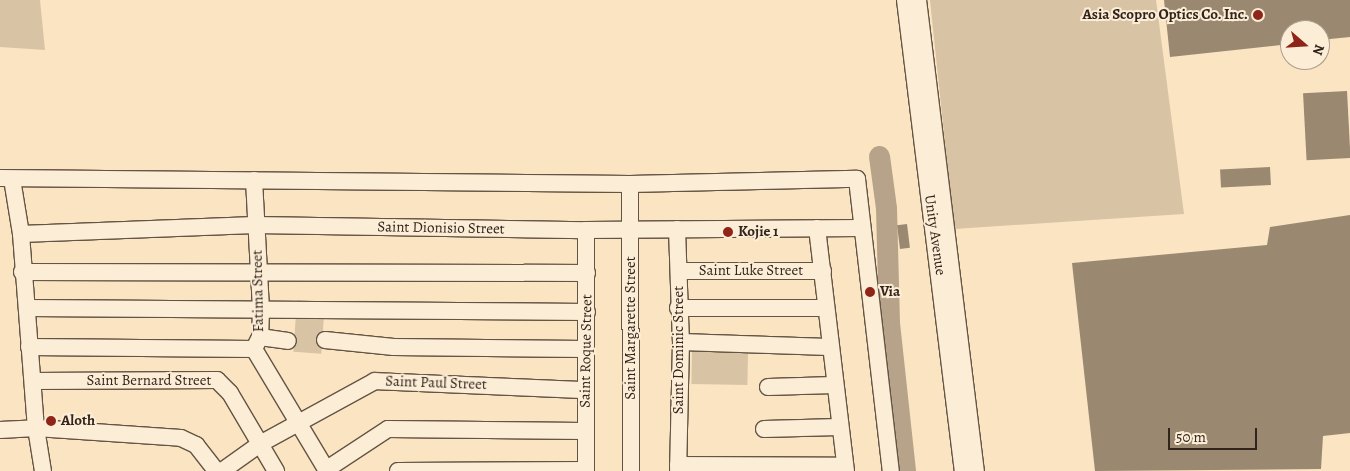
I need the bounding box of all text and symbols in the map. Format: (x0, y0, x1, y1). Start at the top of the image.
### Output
place label: Asia Scopro Optics Co. Inc. (1082, 6, 1248, 24)
marker: Asia Scopro Optics Co. Inc. (1252, 9, 1264, 21)
north arrow (1280, 20, 1330, 70)
text: N (1308, 42, 1329, 58)
street label: Unity Avenue (920, 193, 950, 277)
street label: Saint Dionisio Street (377, 218, 505, 238)
place label: Kojie 1 (738, 223, 778, 241)
marker: Kojie 1 (722, 226, 734, 238)
street label: Fatima Street (248, 250, 268, 332)
street label: Saint Margarette Street (622, 256, 640, 400)
street label: Saint Luke Street (699, 262, 803, 280)
place label: Via (880, 283, 900, 301)
street label: Saint Dominic Street (670, 286, 688, 414)
marker: Via (864, 286, 876, 298)
street label: Saint Roque Street (576, 294, 596, 408)
street label: Saint Bernard Street (87, 372, 211, 390)
street label: Saint Paul Street (385, 372, 487, 394)
place label: Aloth (61, 412, 95, 430)
marker: Aloth (45, 415, 57, 427)
scale bar (1170, 418, 1259, 450)
text: 50 m (1176, 427, 1206, 447)

